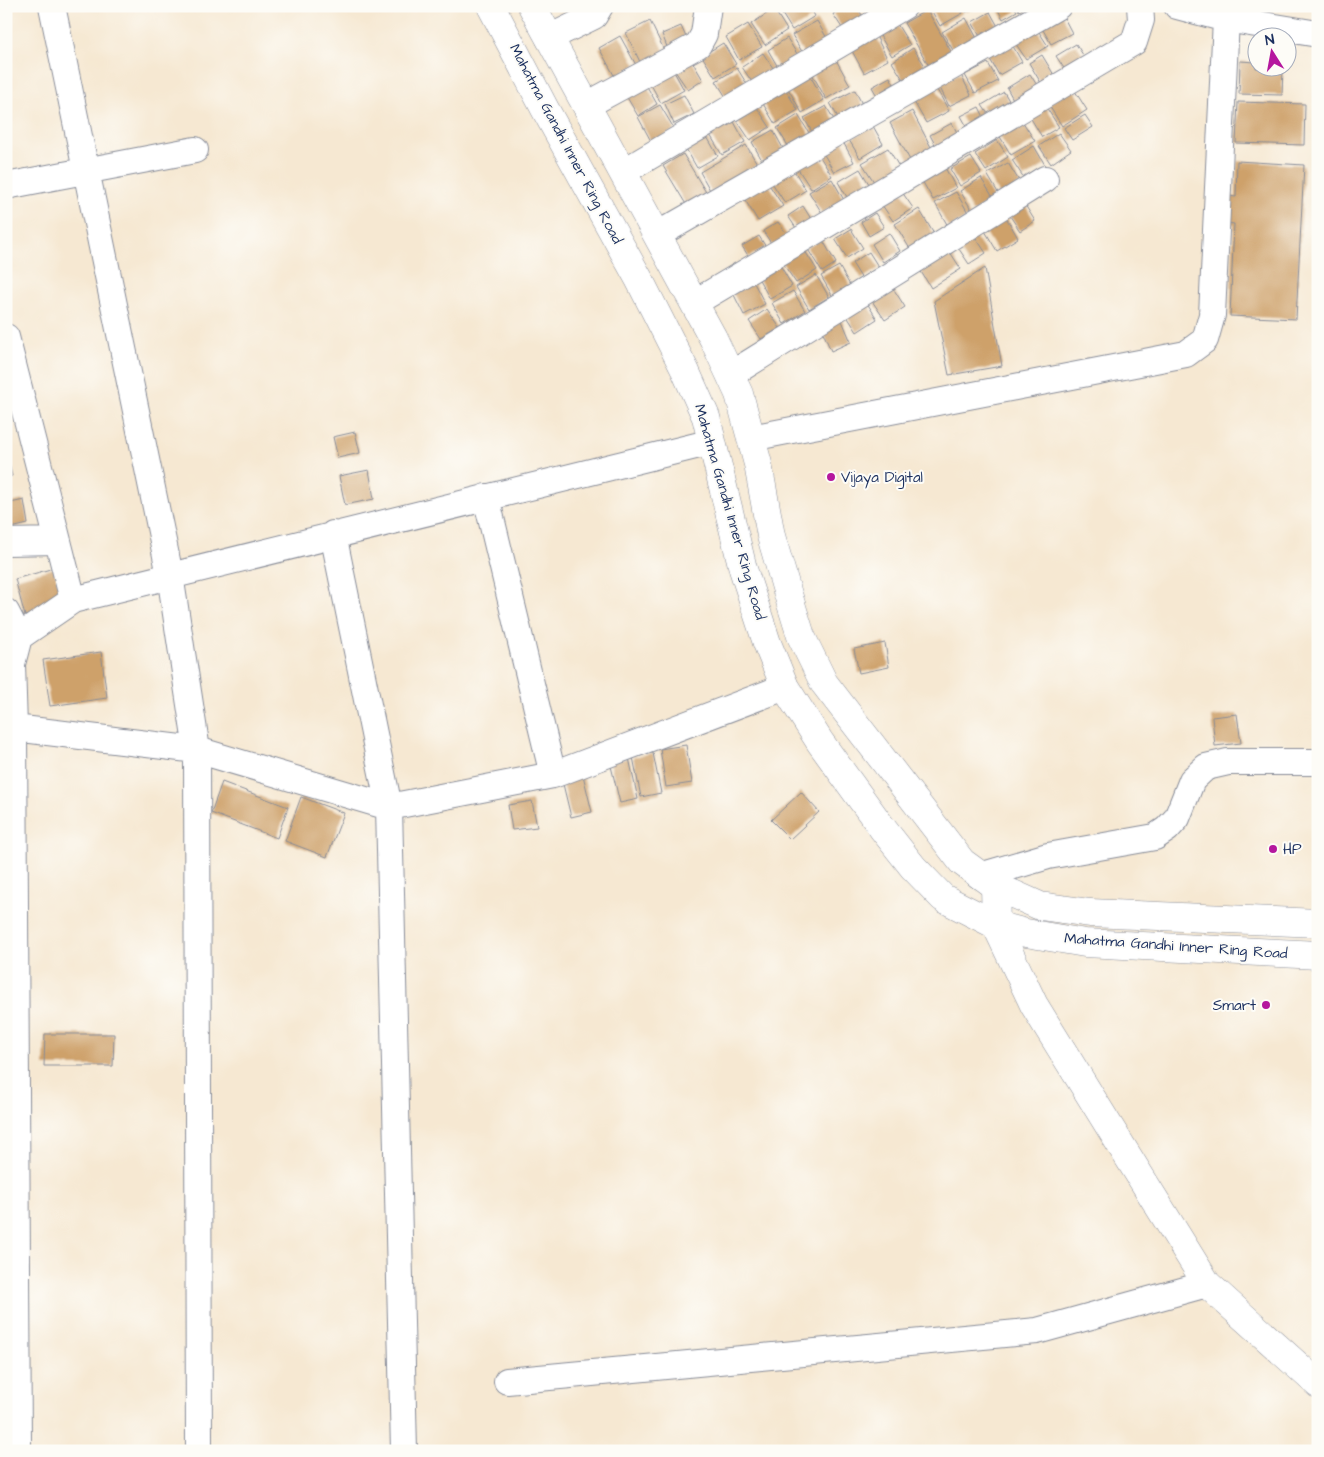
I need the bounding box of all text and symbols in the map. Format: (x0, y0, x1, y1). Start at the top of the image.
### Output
north arrow (1246, 28, 1296, 78)
text: N (1263, 30, 1276, 51)
street label: Mahatma Gandhi Inner Ring Road (503, 40, 628, 248)
street label: Mahatma Gandhi Inner Ring Road (688, 402, 771, 623)
place label: Vijaya Digital (841, 467, 923, 489)
marker: Vijaya Digital (825, 471, 837, 483)
place label: HP (1283, 839, 1302, 860)
marker: HP (1267, 843, 1279, 855)
street label: Mahatma Gandhi Inner Ring Road (1064, 928, 1289, 965)
place label: Smart (1213, 995, 1256, 1016)
marker: Smart (1260, 999, 1272, 1011)

